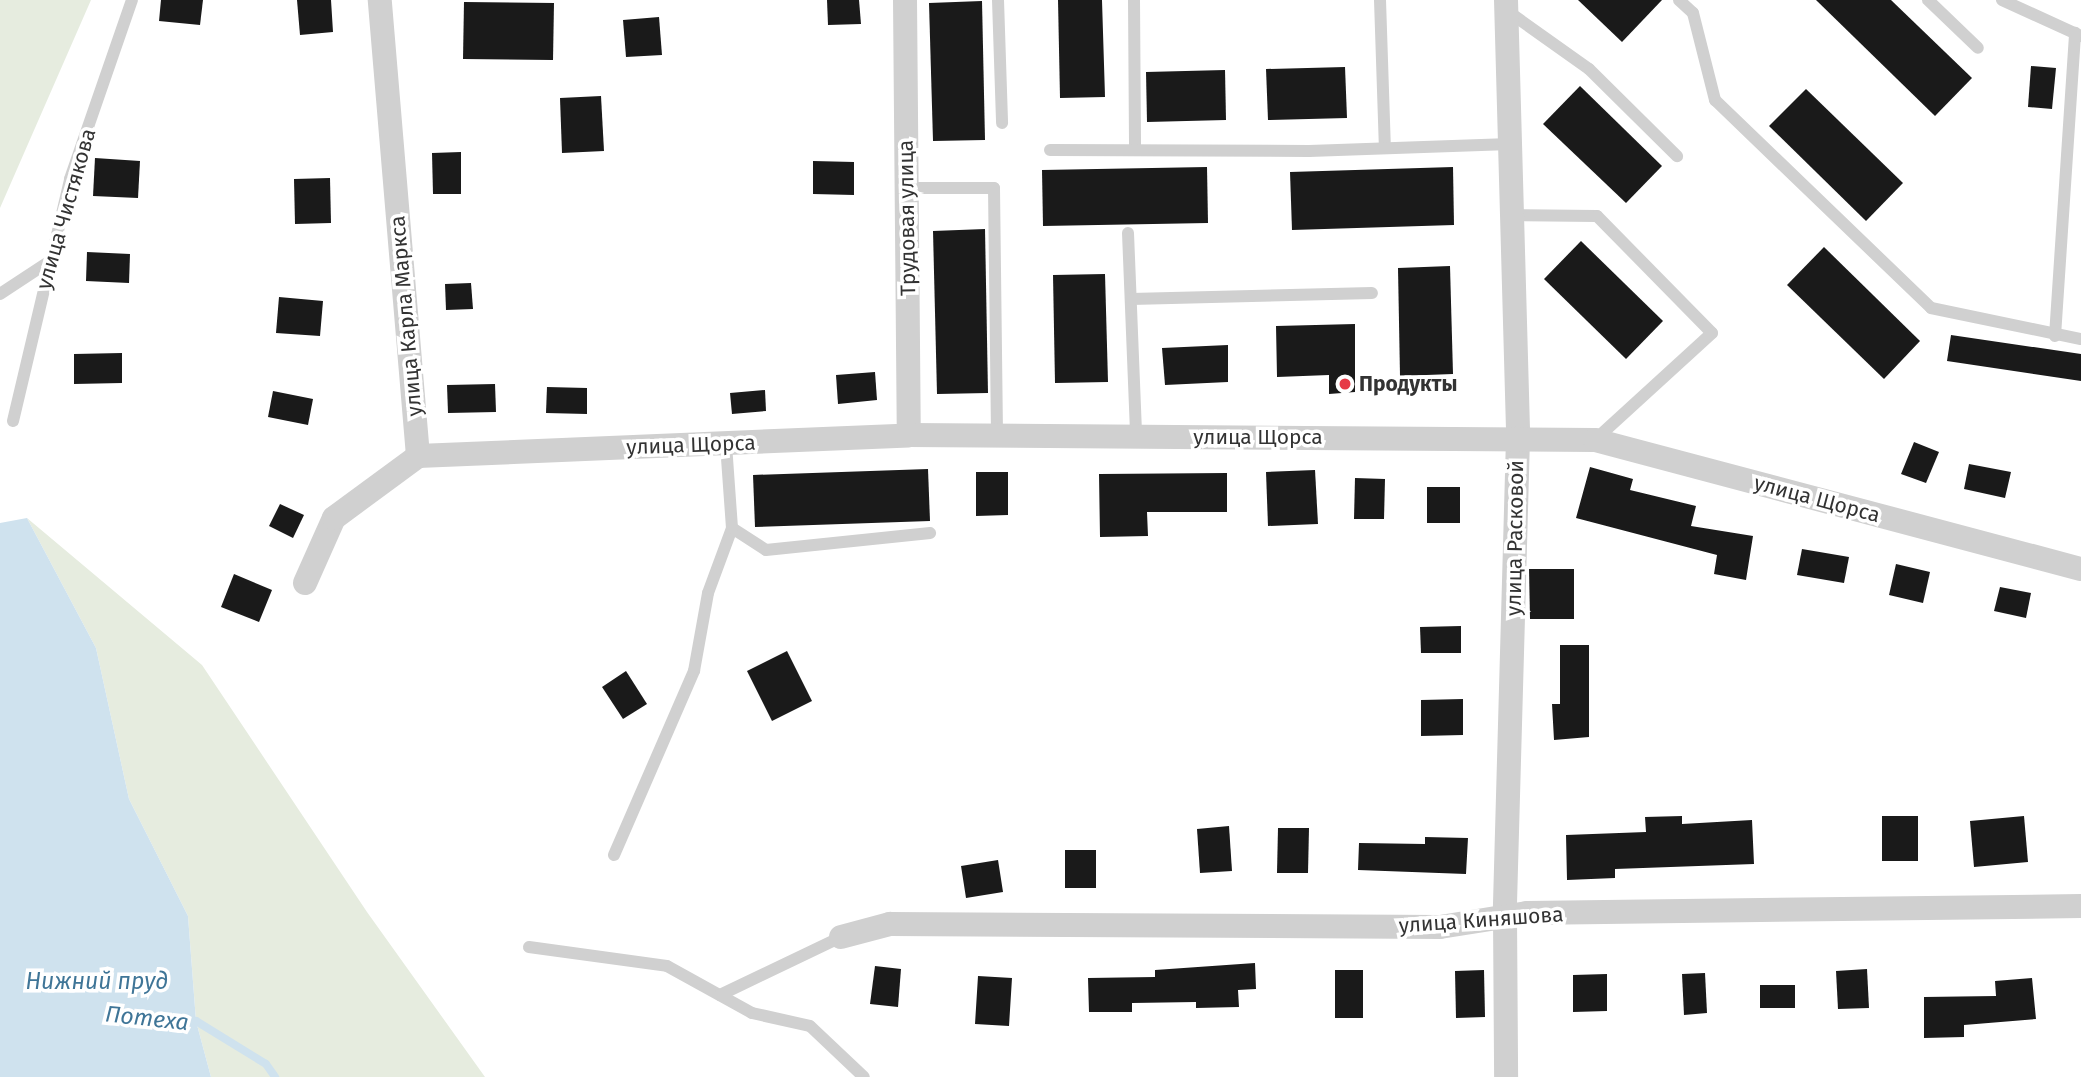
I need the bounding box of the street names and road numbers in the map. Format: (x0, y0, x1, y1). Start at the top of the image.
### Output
street label: улица Чистякова (31, 126, 101, 292)
street label: Трудовая улица (893, 140, 921, 296)
street label: улица Карла Маркса (385, 215, 427, 417)
street label: улица Щорса (1193, 424, 1323, 450)
street label: улица Щорса (626, 430, 756, 460)
street label: улица Расковой (1501, 460, 1529, 616)
street label: улица Щорса (1751, 470, 1883, 528)
street label: улица Киняшова (1398, 902, 1564, 938)

